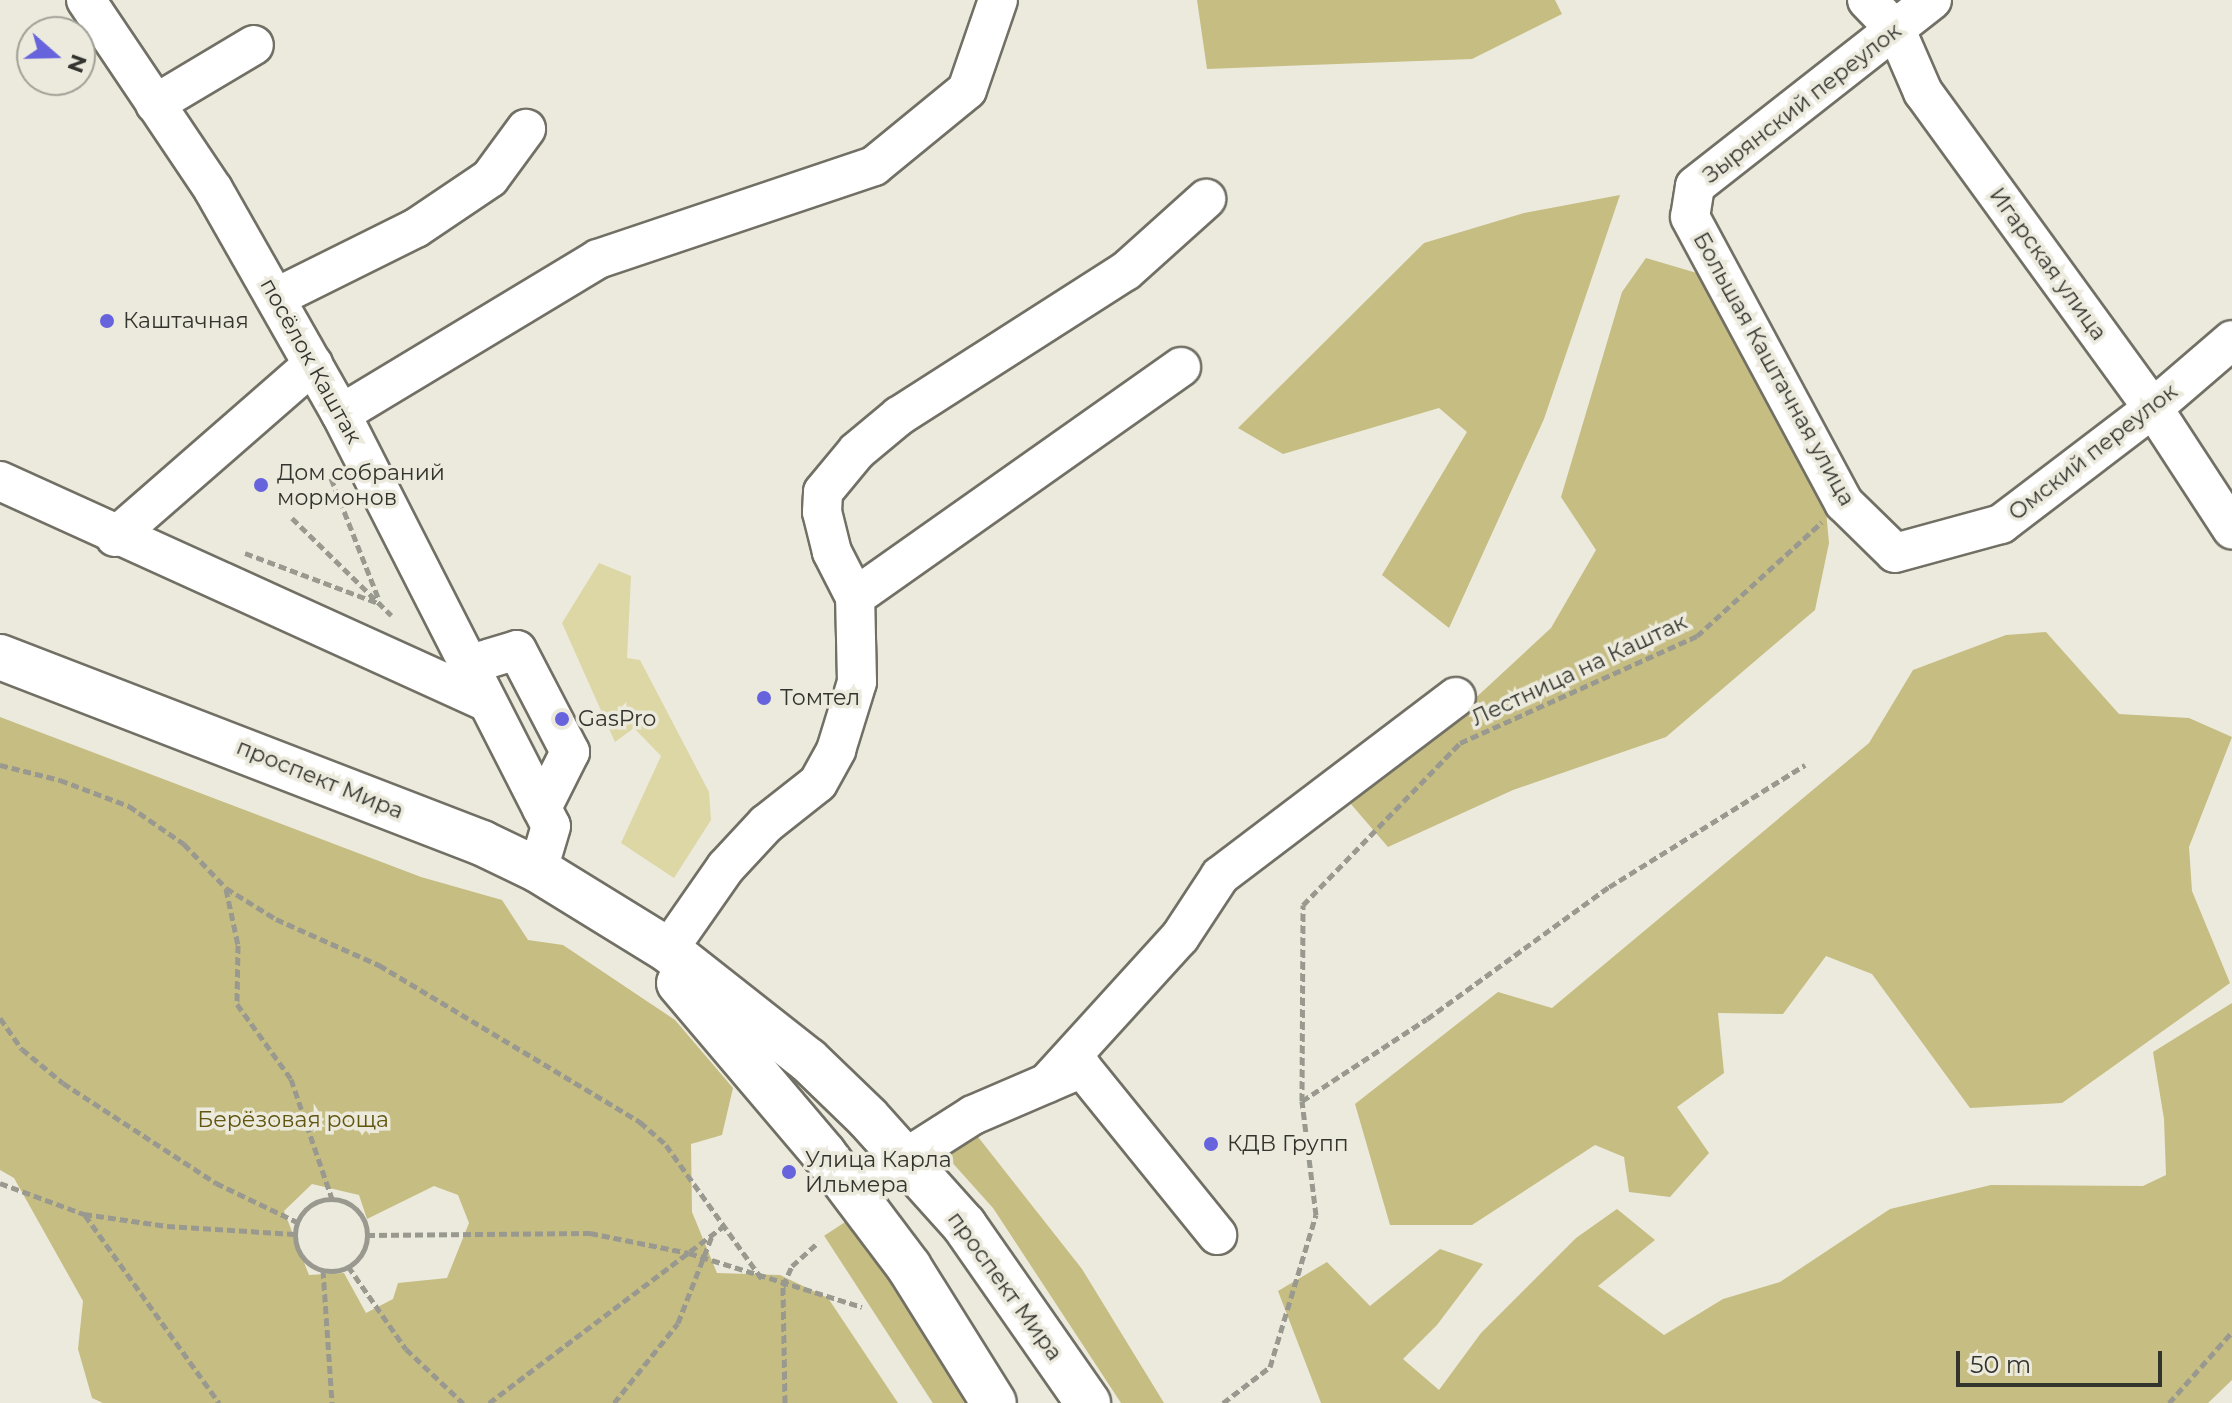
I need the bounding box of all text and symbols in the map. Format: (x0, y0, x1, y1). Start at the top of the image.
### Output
north arrow (16, 16, 96, 96)
street label: Зырянский переулок (1698, 17, 1906, 189)
text: N (61, 51, 93, 77)
street label: Игарская улица (1984, 183, 2112, 345)
street label: Большая Каштачная улица (1688, 228, 1860, 510)
street label: посёлок Каштак (255, 274, 367, 448)
place label: Каштачная (123, 308, 249, 334)
marker: Каштачная (98, 312, 116, 330)
street label: Омский переулок (2003, 378, 2183, 526)
place label: Дом собраний мормонов (277, 459, 445, 510)
marker: Дом собраний мормонов (252, 476, 270, 494)
street label: Лестница на Каштак (1467, 608, 1691, 732)
place label: Томтел (780, 685, 860, 711)
marker: Томтел (755, 689, 773, 707)
place label: GasPro (578, 706, 656, 732)
marker: GasPro (553, 710, 571, 728)
street label: проспект Мира (233, 733, 407, 825)
park label: Берёзовая роща (197, 1107, 389, 1133)
place label: КДВ Групп (1227, 1131, 1349, 1157)
marker: КДВ Групп (1202, 1135, 1220, 1153)
place label: Улица Карла Ильмера (805, 1146, 952, 1198)
marker: Улица Карла Ильмера (780, 1163, 798, 1181)
street label: проспект Мира (942, 1206, 1068, 1366)
scale bar (1960, 1335, 2166, 1385)
text: 50 m (1970, 1350, 2031, 1379)

